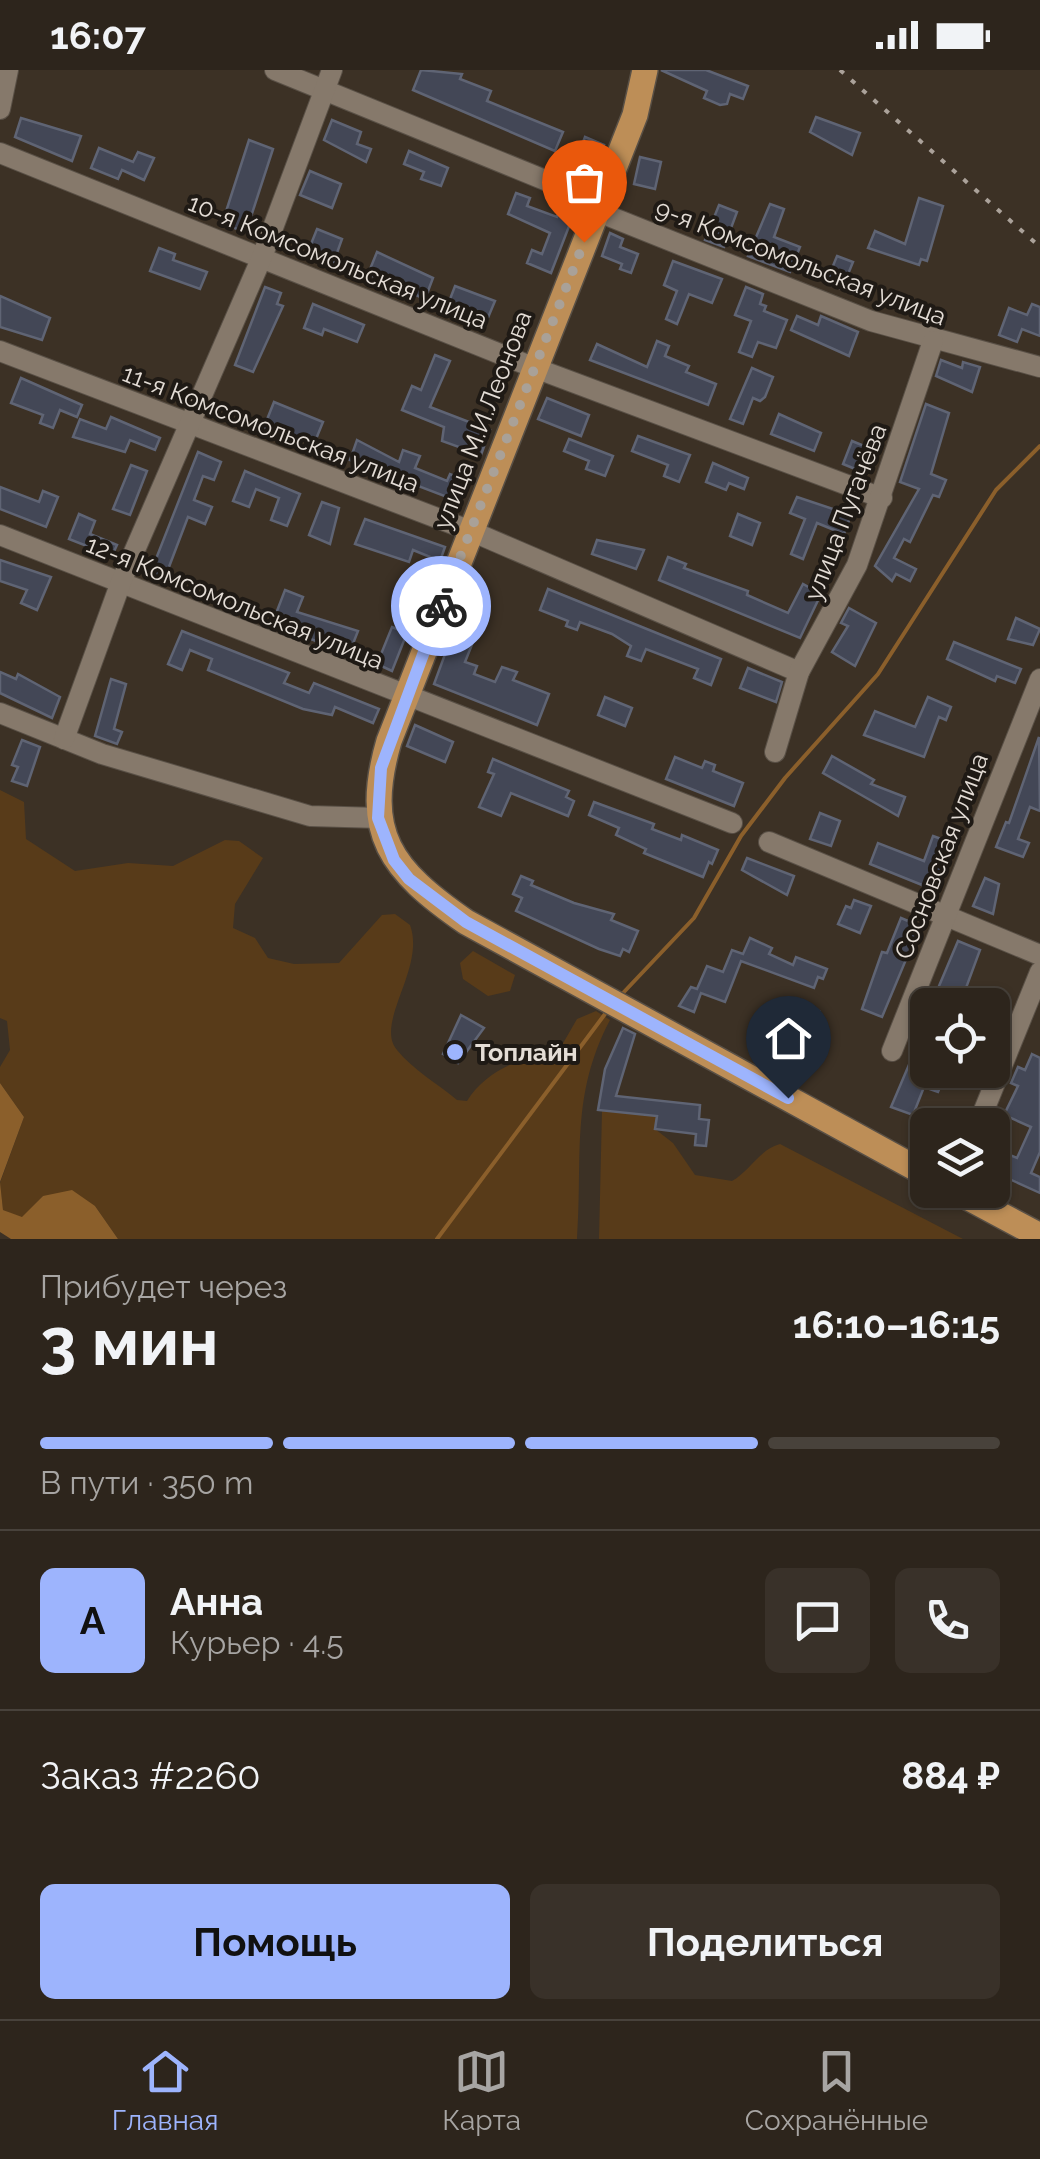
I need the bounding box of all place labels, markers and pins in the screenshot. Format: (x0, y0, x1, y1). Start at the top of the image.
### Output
pin (542, 140, 627, 243)
pin (746, 996, 831, 1099)
place label: Топлайн (475, 1037, 578, 1067)
marker: Топлайн (444, 1041, 466, 1063)

